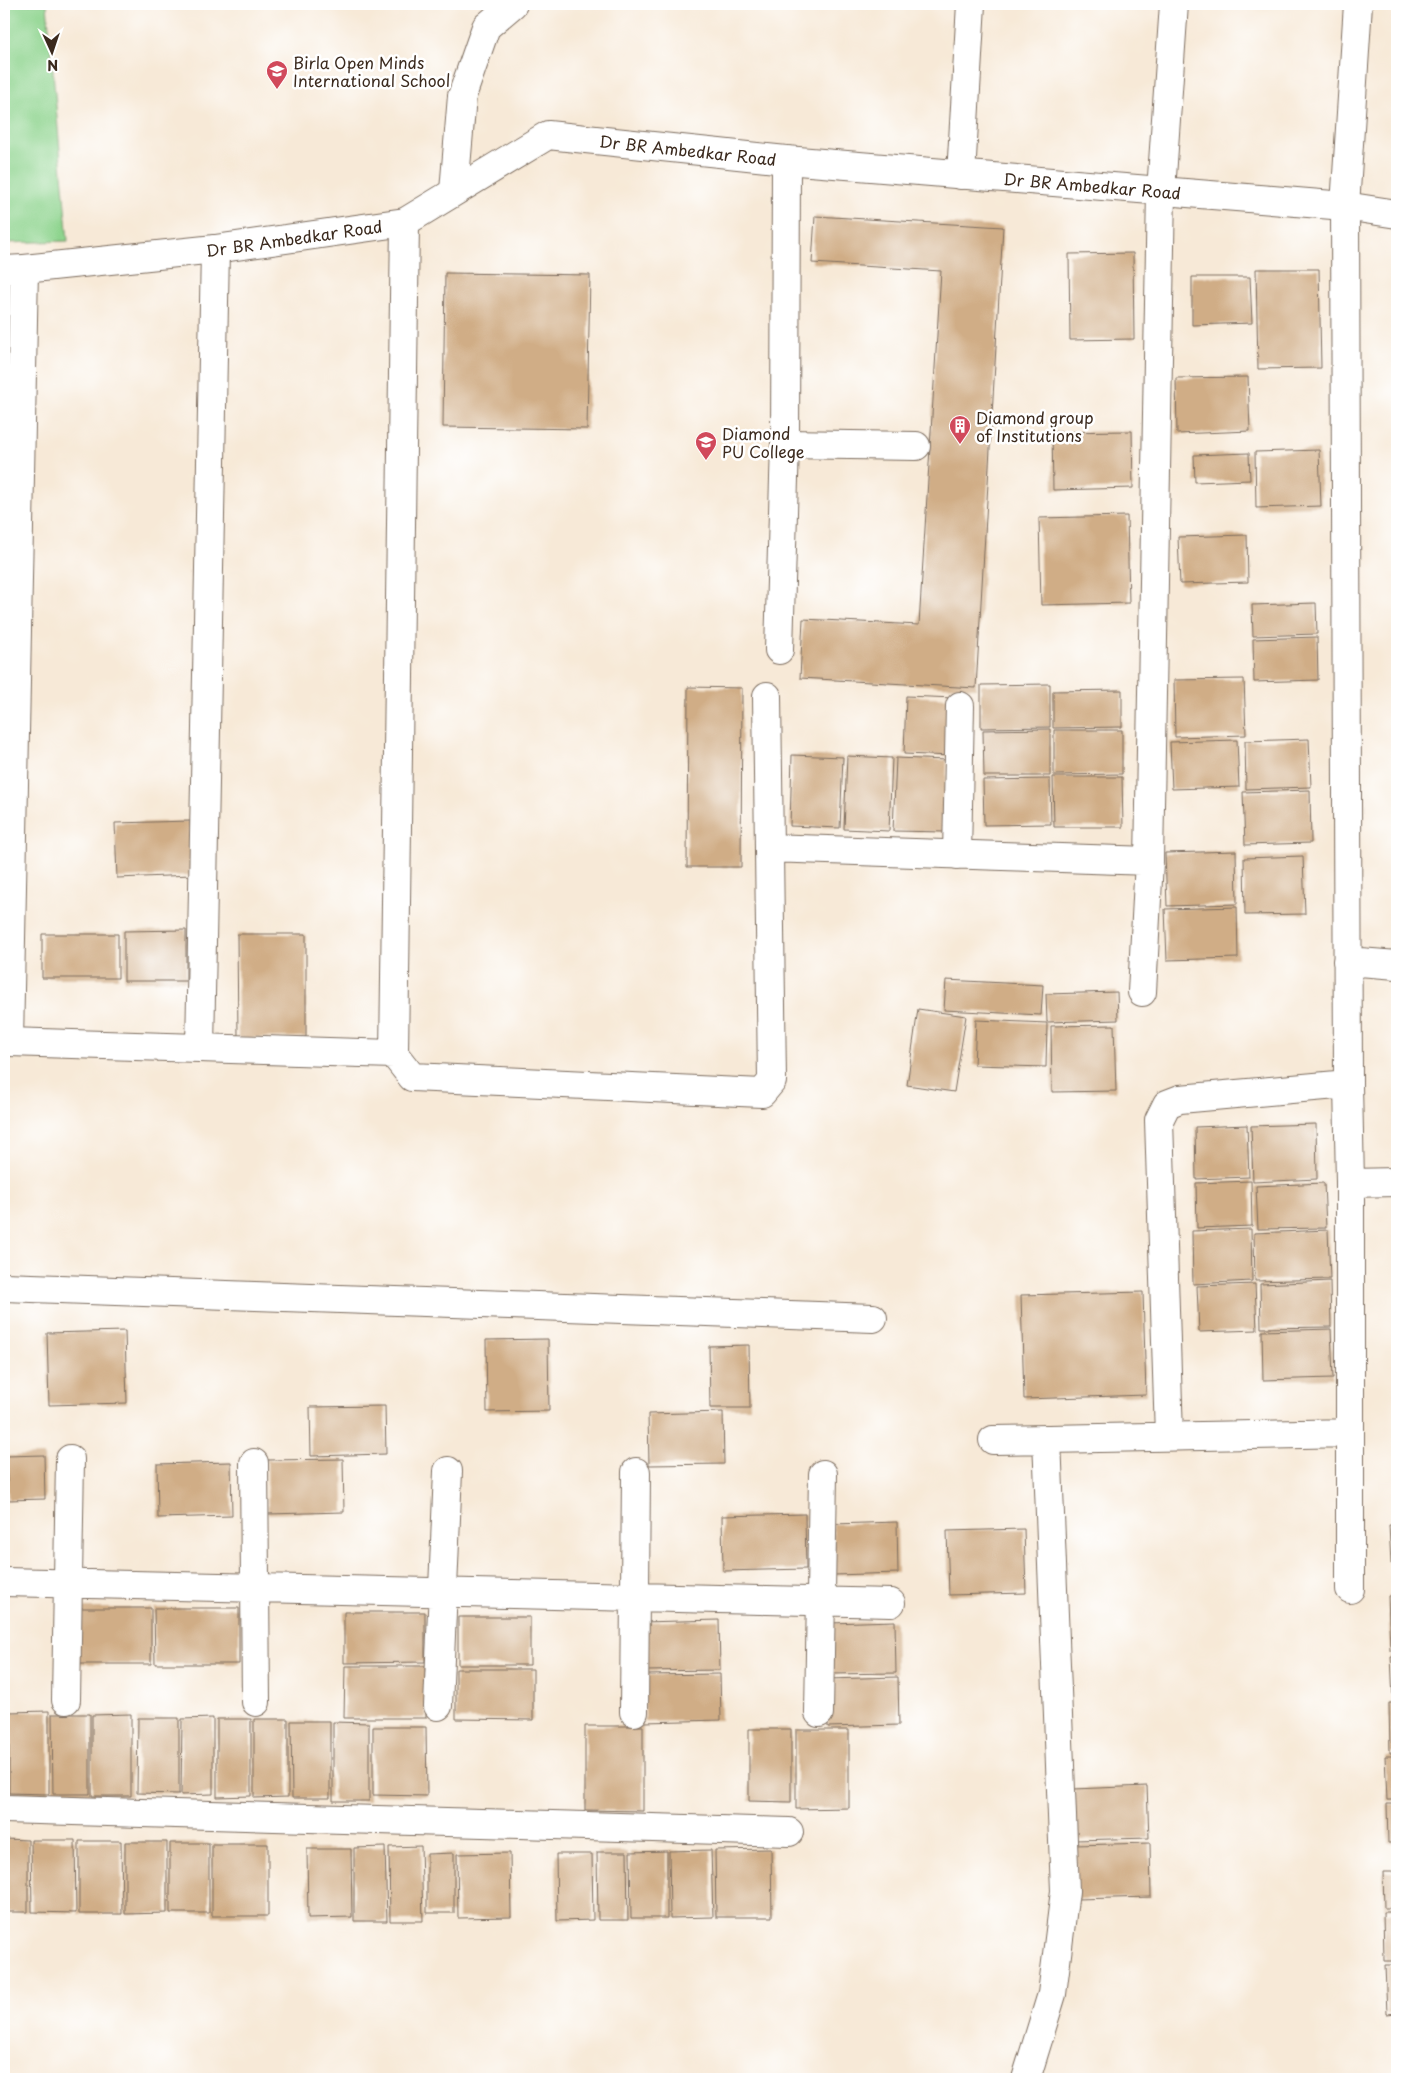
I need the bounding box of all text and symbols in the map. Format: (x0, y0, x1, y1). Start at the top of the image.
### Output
north arrow (28, 28, 78, 78)
place label: Birla Open Minds International School (293, 50, 450, 92)
text: N (47, 55, 59, 76)
school or university icon: Birla Open Minds International School (265, 59, 289, 90)
street label: Dr BR Ambedkar Road (598, 128, 778, 171)
street label: Dr BR Ambedkar Road (1003, 166, 1182, 204)
street label: Dr BR Ambedkar Road (205, 213, 384, 262)
place label: Diamond group of Institutions (976, 405, 1094, 447)
building icon: Diamond group of Institutions (948, 414, 972, 445)
place label: Diamond PU College (722, 421, 805, 463)
school or university icon: Diamond PU College (694, 430, 718, 461)

